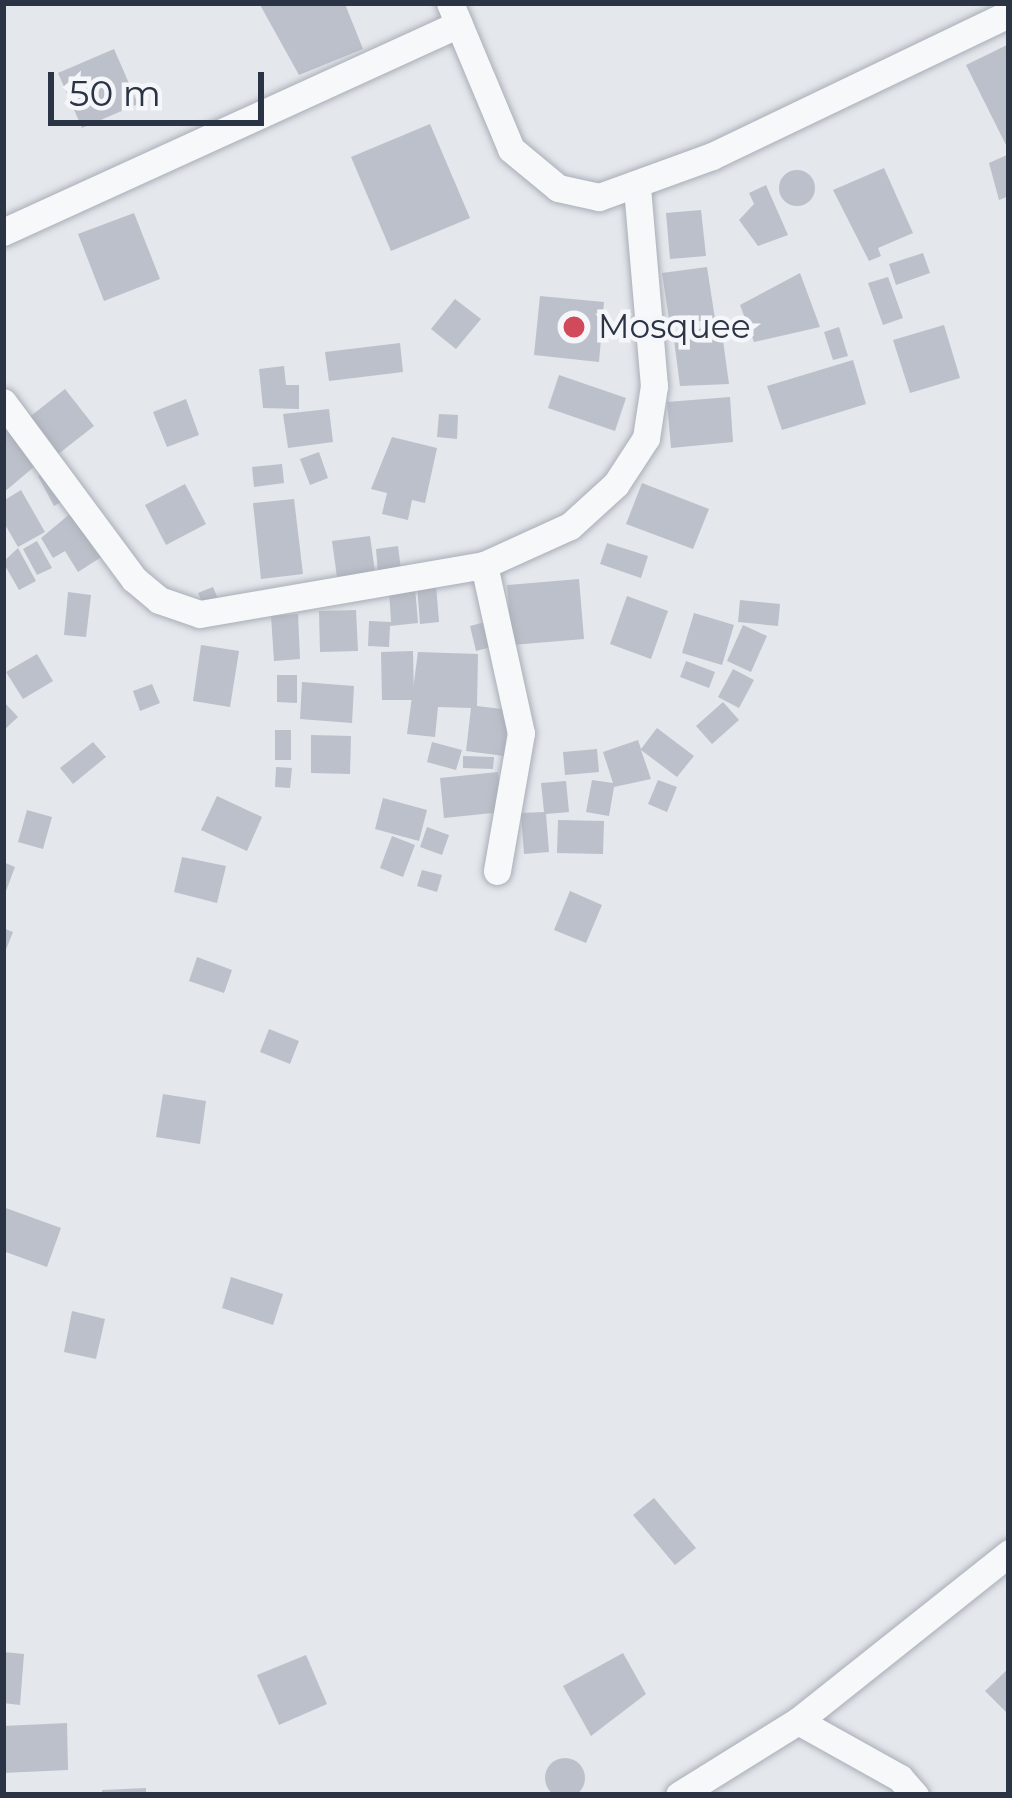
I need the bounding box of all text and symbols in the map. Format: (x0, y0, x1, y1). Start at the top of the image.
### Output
scale bar (54, 48, 270, 122)
text: 50 m (69, 71, 161, 115)
place label: Mosquee (598, 307, 751, 347)
marker: Mosquee (561, 314, 587, 340)

